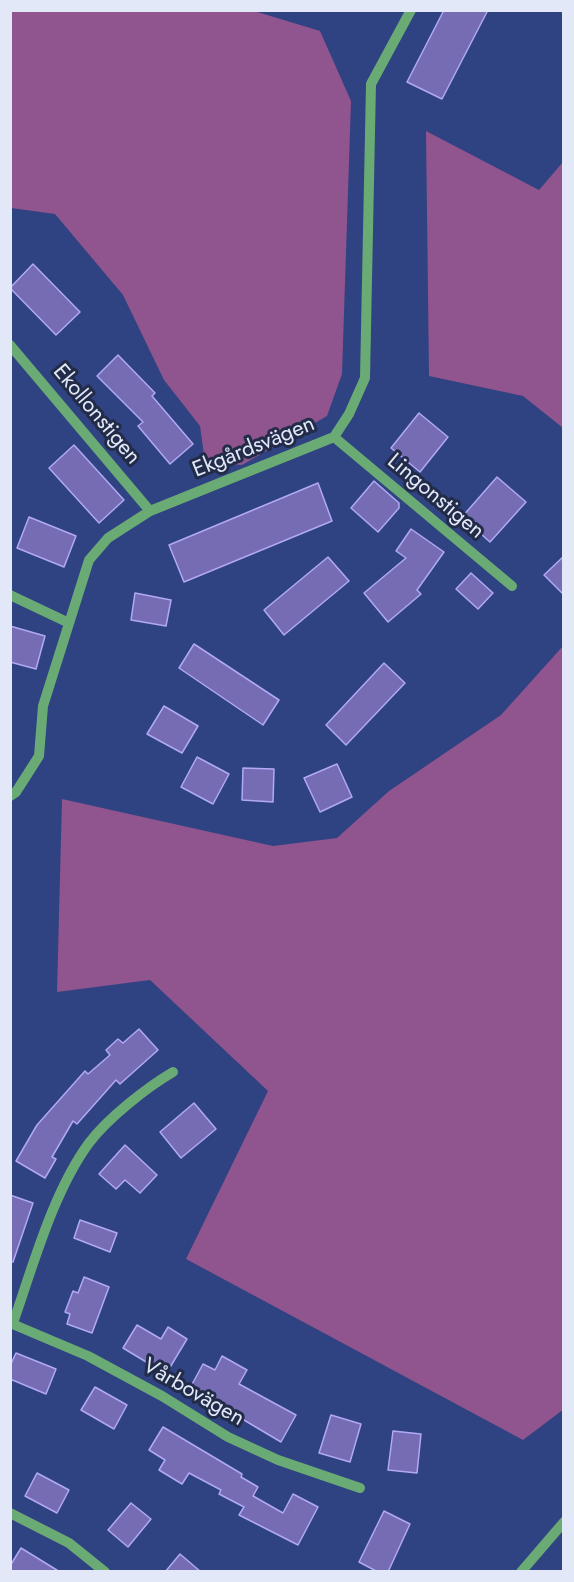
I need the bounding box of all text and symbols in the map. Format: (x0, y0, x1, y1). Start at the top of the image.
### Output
street label: Ekollonstigen (47, 360, 145, 470)
street label: Ekgårdsvägen (189, 412, 319, 484)
street label: Lingonstigen (381, 449, 489, 545)
street label: Vårbovägen (138, 1353, 248, 1433)

